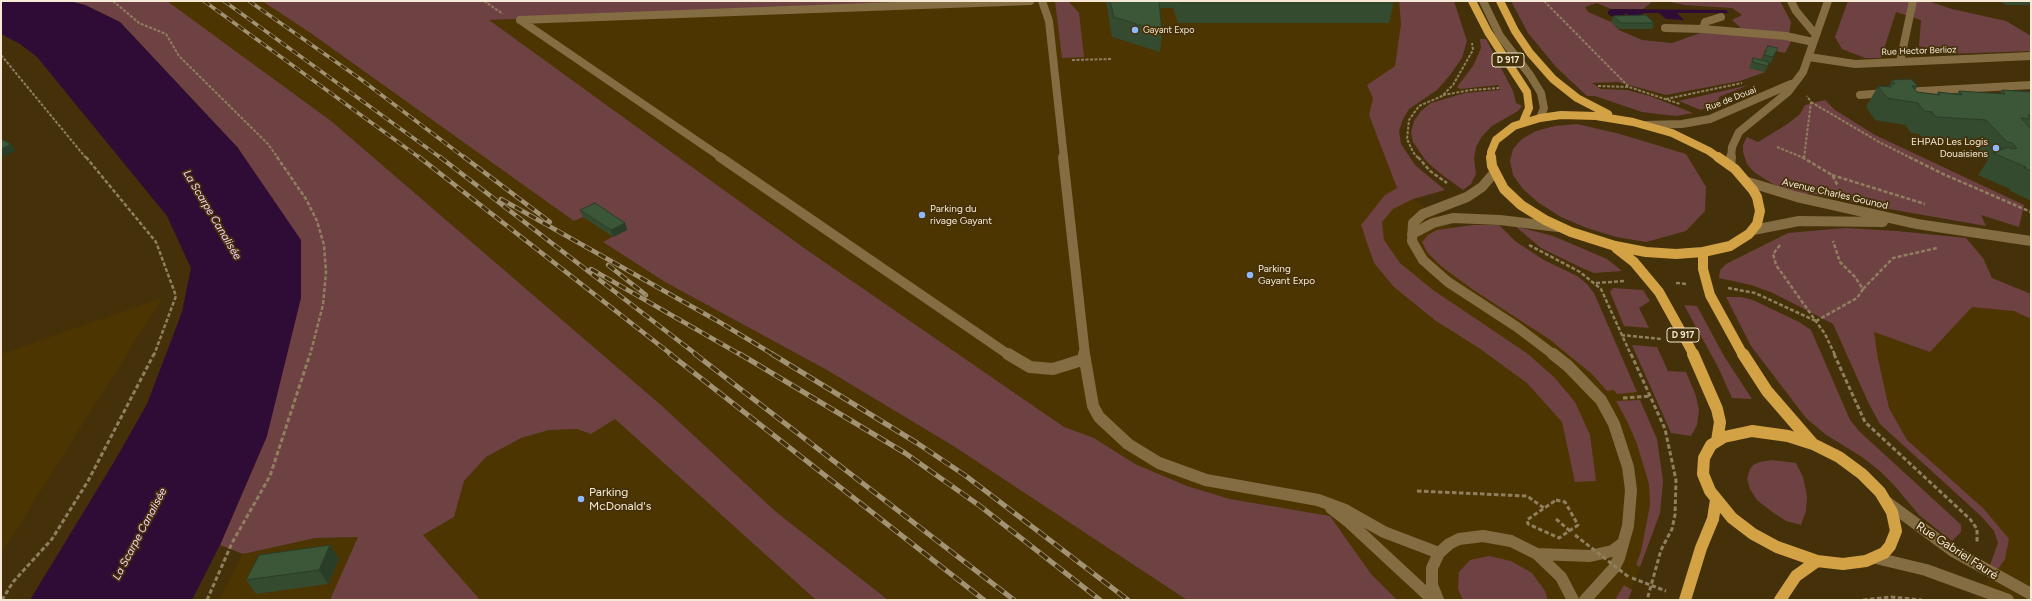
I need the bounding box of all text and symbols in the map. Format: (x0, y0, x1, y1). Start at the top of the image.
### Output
marker: Gayant Expo (1130, 25, 1140, 35)
place label: Gayant Expo (1143, 25, 1194, 35)
street label: Rue Hector Berlioz (1881, 44, 1957, 58)
road number: D 917 (1492, 53, 1524, 67)
street label: Rue de Douai (1704, 84, 1758, 114)
place label: EHPAD Les Logis Douaisiens (1911, 136, 1988, 160)
marker: EHPAD Les Logis Douaisiens (1991, 143, 2001, 153)
water label: La Scarpe Canalisée (180, 168, 244, 262)
street label: Avenue Charles Gounod (1781, 176, 1889, 212)
place label: Parking du rivage Gayant (930, 203, 992, 226)
marker: Parking du rivage Gayant (917, 210, 927, 220)
place label: Parking Gayant Expo (1258, 263, 1315, 286)
marker: Parking Gayant Expo (1245, 270, 1255, 280)
road number: D 917 (1667, 328, 1699, 342)
place label: Parking McDonald's (589, 485, 651, 513)
water label: La Scarpe Canalisée (110, 486, 170, 582)
marker: Parking McDonald's (576, 494, 586, 504)
street label: Rue Gabriel Fauré (1913, 519, 2001, 583)

